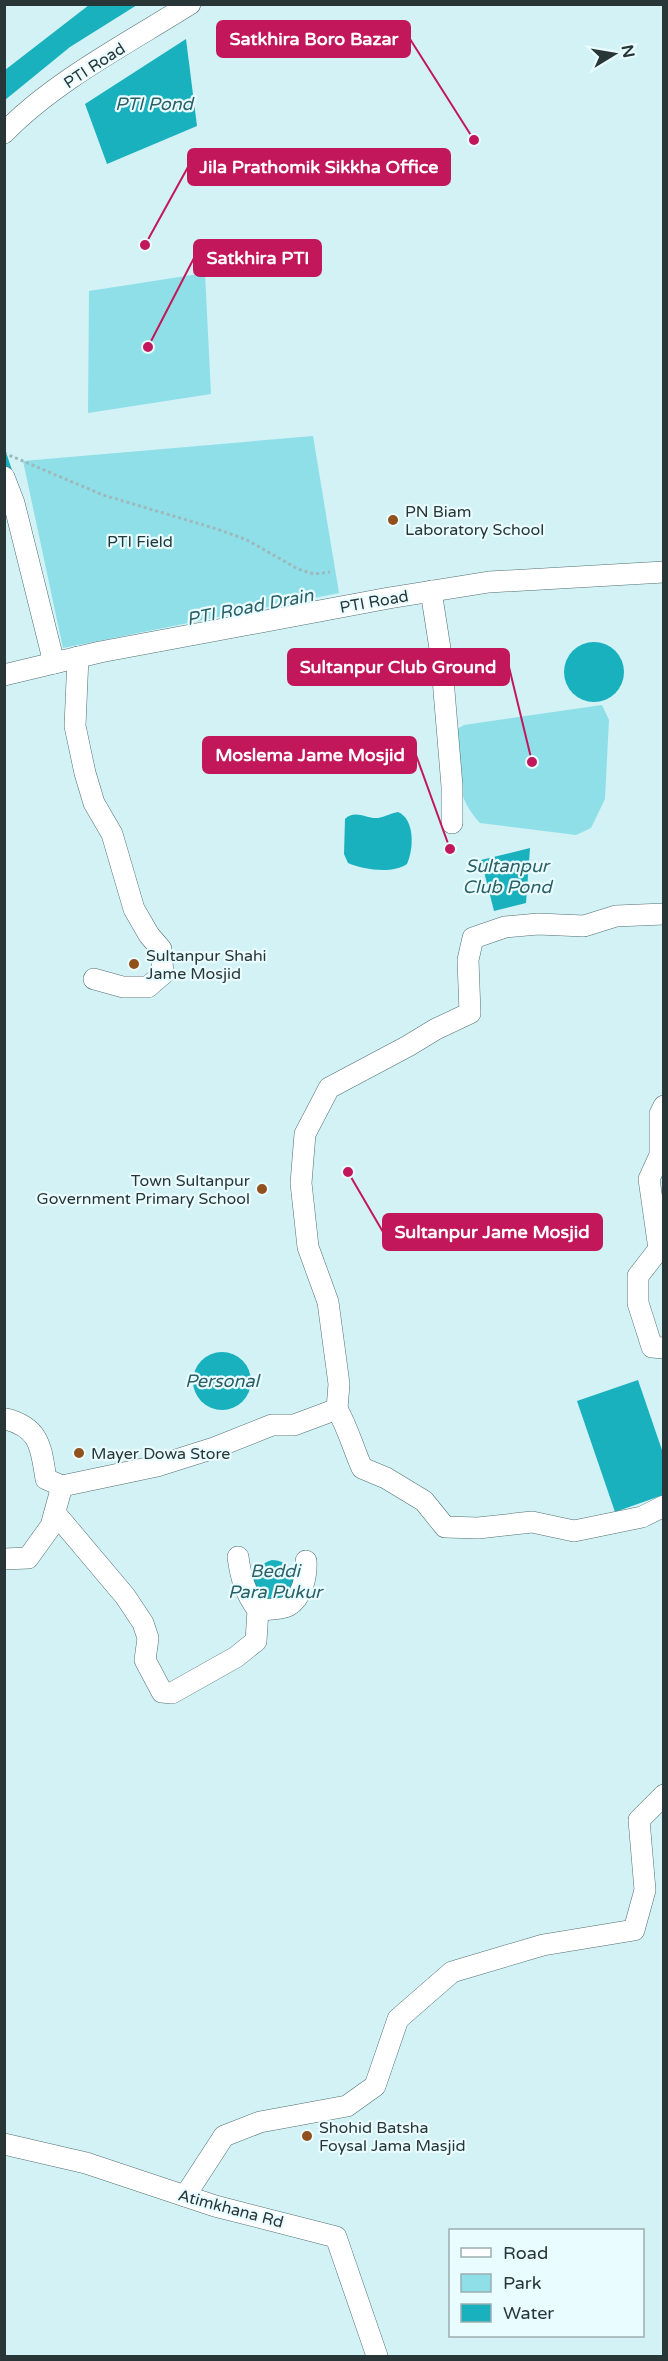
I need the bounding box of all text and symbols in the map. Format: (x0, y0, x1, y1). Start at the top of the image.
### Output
callout: Satkhira Boro Bazar (217, 21, 410, 57)
north arrow (584, 24, 644, 84)
text: Satkhira Boro Bazar (230, 28, 400, 50)
street label: PTI Road (60, 39, 129, 93)
text: N (617, 43, 639, 60)
water label: PTI Pond (115, 93, 196, 115)
callout: Jila Prathomik Sikkha Office (188, 149, 450, 185)
text: Jila Prathomik Sikkha Office (199, 156, 438, 178)
callout: Satkhira PTI (194, 240, 321, 276)
text: Satkhira PTI (207, 247, 310, 269)
place label: PN Biam Laboratory School (405, 502, 544, 540)
marker: PN Biam Laboratory School (386, 513, 400, 527)
park label: PTI Field (107, 532, 173, 552)
water label: PTI Road Drain (185, 584, 316, 630)
street label: PTI Road (338, 586, 410, 618)
callout: Sultanpur Club Ground (288, 649, 509, 685)
text: Sultanpur Club Ground (300, 656, 496, 678)
callout: Moslema Jame Mosjid (203, 737, 416, 773)
text: Moslema Jame Mosjid (215, 744, 405, 766)
water label: Sultanpur Club Pond (462, 855, 554, 898)
place label: Sultanpur Shahi Jame Mosjid (146, 946, 267, 984)
marker: Sultanpur Shahi Jame Mosjid (127, 957, 141, 971)
place label: Town Sultanpur Government Primary School (37, 1171, 251, 1209)
marker: Town Sultanpur Government Primary School (255, 1182, 269, 1196)
callout: Sultanpur Jame Mosjid (383, 1214, 602, 1250)
text: Sultanpur Jame Mosjid (394, 1221, 590, 1243)
water label: Personal (185, 1370, 262, 1392)
place label: Mayer Dowa Store (91, 1444, 230, 1464)
marker: Mayer Dowa Store (72, 1446, 86, 1460)
water label: Beddi Para Pukur (228, 1560, 324, 1603)
place label: Shohid Batsha Foysal Jama Masjid (319, 2118, 466, 2156)
marker: Shohid Batsha Foysal Jama Masjid (300, 2129, 314, 2143)
street label: Atimkhana Rd (176, 2185, 286, 2233)
legend (449, 2229, 644, 2337)
text: Road (503, 2242, 548, 2264)
text: Park (503, 2272, 542, 2294)
text: Water (503, 2302, 554, 2324)

